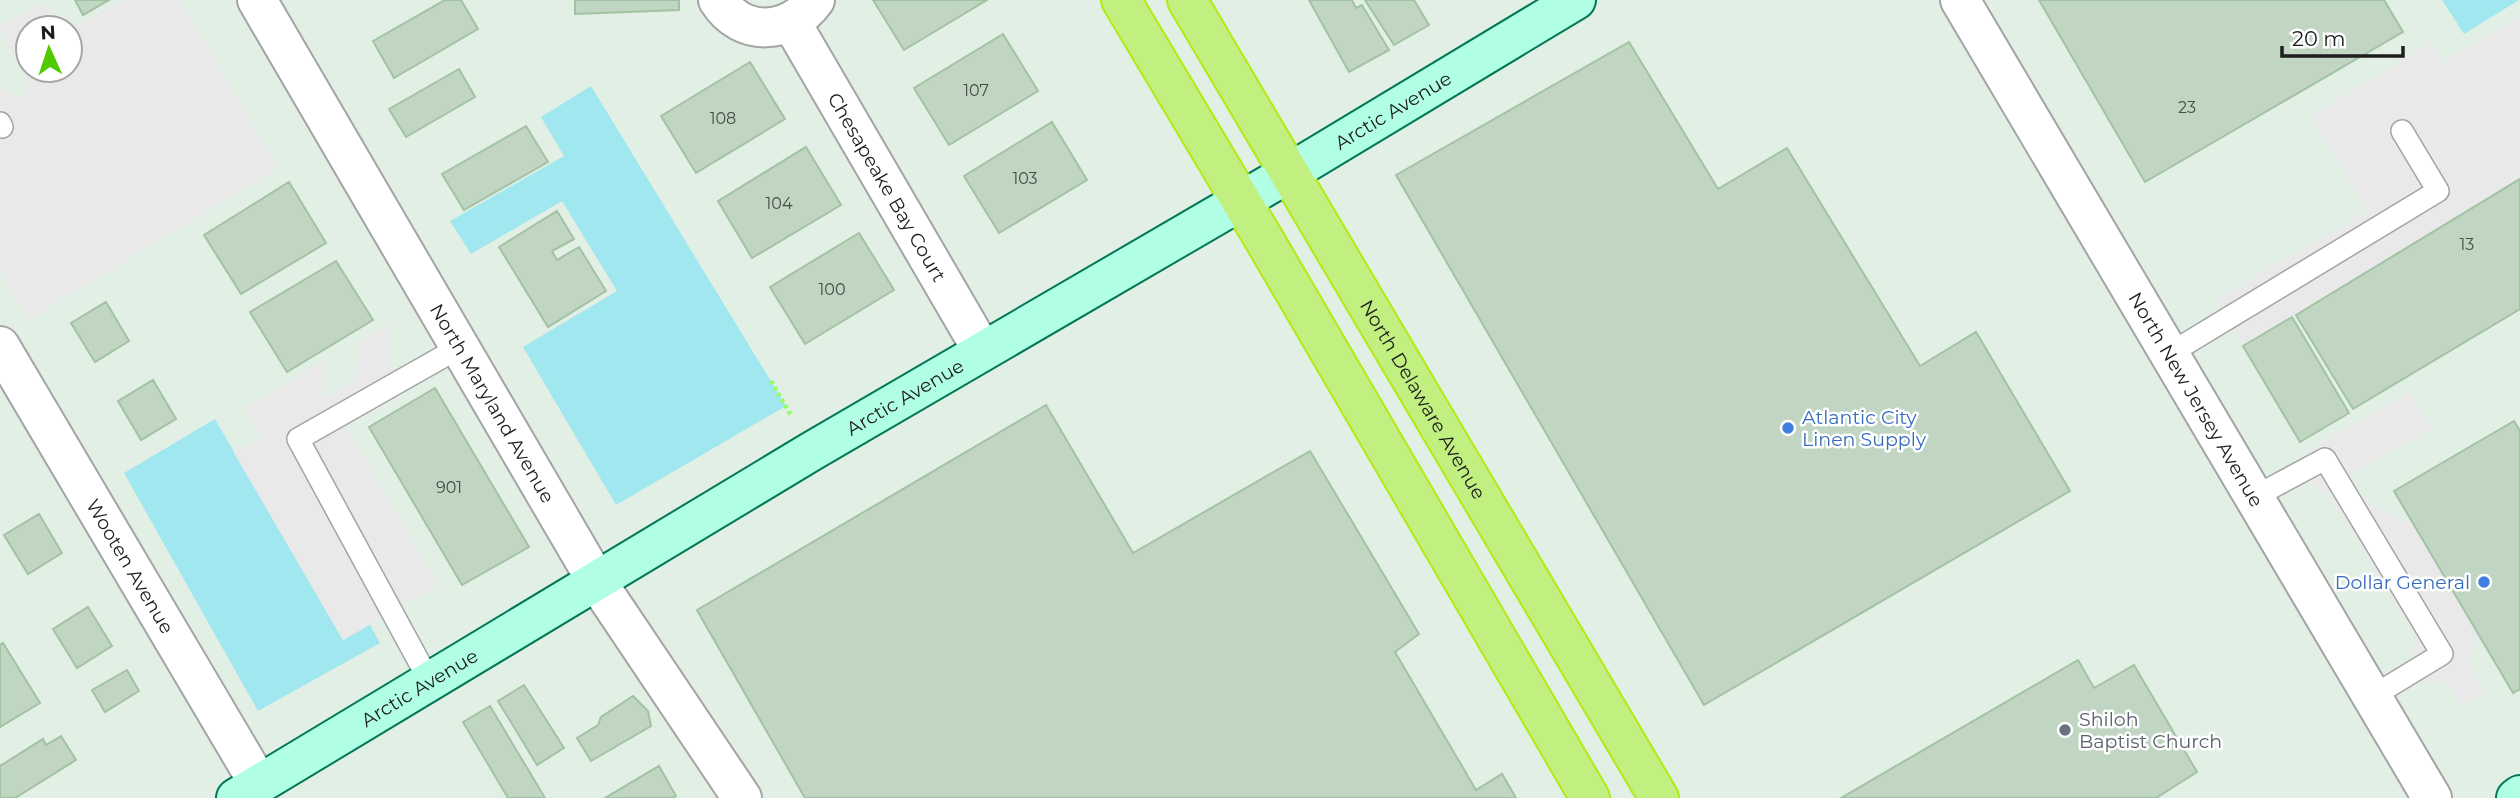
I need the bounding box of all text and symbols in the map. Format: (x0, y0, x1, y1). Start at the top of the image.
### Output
north arrow (14, 14, 84, 84)
scale bar (2282, 14, 2403, 58)
text: N (40, 21, 56, 44)
text: 20 m (2292, 26, 2346, 51)
street label: Arctic Avenue (1330, 66, 1456, 154)
house number: 107 (963, 81, 989, 100)
street label: Chesapeake Bay Court (823, 88, 951, 286)
house number: 23 (2178, 98, 2196, 117)
house number: 108 (710, 109, 736, 128)
house number: 103 (1012, 169, 1038, 188)
house number: 104 (766, 194, 793, 213)
house number: 13 (2460, 235, 2474, 254)
house number: 100 (819, 280, 845, 299)
street label: North New Jersey Avenue (2124, 288, 2269, 511)
street label: North Delaware Avenue (1355, 296, 1491, 503)
street label: North Maryland Avenue (425, 299, 560, 507)
street label: Arctic Avenue (842, 354, 968, 440)
place label: Atlantic City Linen Supply (1802, 406, 1927, 451)
marker: Atlantic City Linen Supply (1780, 420, 1796, 436)
house number: 901 (436, 478, 462, 497)
street label: Wooten Avenue (82, 495, 179, 638)
place label: Dollar General (2335, 571, 2470, 594)
marker: Dollar General (2476, 574, 2492, 590)
street label: Arctic Avenue (357, 644, 482, 732)
place label: Shiloh Baptist Church (2079, 708, 2222, 753)
marker: Shiloh Baptist Church (2057, 722, 2073, 738)

